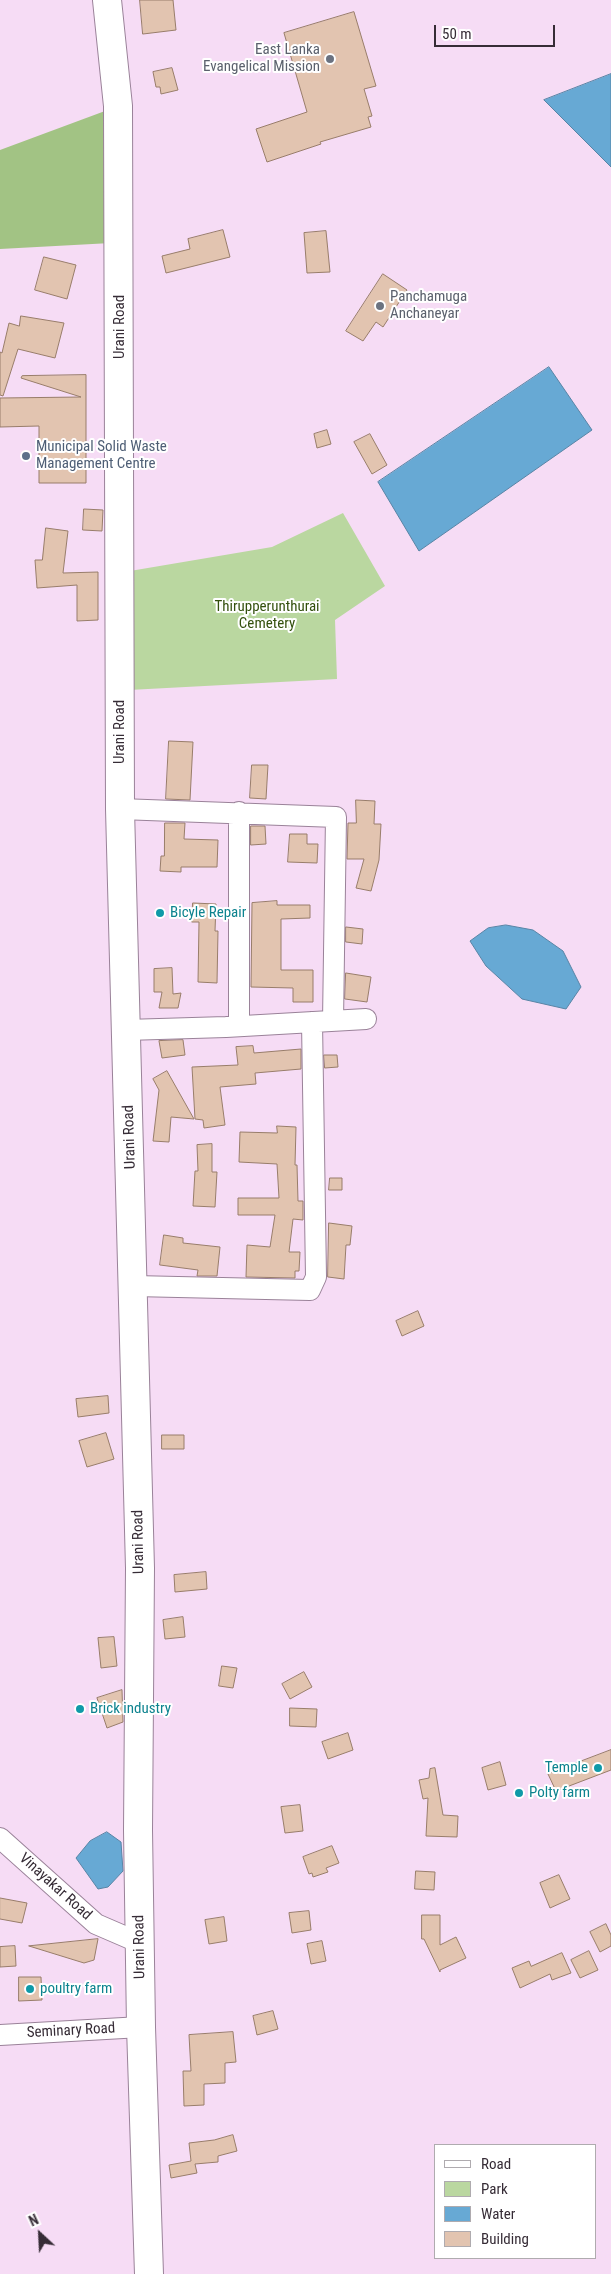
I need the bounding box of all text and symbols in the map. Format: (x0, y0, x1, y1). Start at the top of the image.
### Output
scale bar (436, 15, 557, 47)
text: 50 m (442, 25, 472, 43)
place label: East Lanka Evangelical Mission (203, 41, 320, 76)
marker: East Lanka Evangelical Mission (324, 53, 336, 65)
place label: Panchamuga Anchaneyar (390, 288, 467, 323)
street label: Urani Road (111, 295, 129, 359)
marker: Panchamuga Anchaneyar (374, 300, 386, 312)
place label: Municipal Solid Waste Management Centre (36, 438, 167, 473)
marker: Municipal Solid Waste Management Centre (20, 450, 32, 462)
park label: Thirupperunthurai Cemetery (214, 598, 320, 633)
street label: Urani Road (111, 700, 129, 764)
place label: Bicyle Repair (170, 904, 246, 922)
marker: Bicyle Repair (154, 907, 166, 919)
street label: Urani Road (120, 1105, 140, 1169)
street label: Urani Road (129, 1510, 149, 1574)
place label: Brick industry (90, 1700, 171, 1718)
marker: Brick industry (74, 1703, 86, 1715)
place label: Temple (545, 1759, 588, 1777)
marker: Temple (592, 1762, 604, 1774)
place label: Polty farm (529, 1784, 590, 1802)
marker: Polty farm (513, 1787, 525, 1799)
street label: Vinayakar Road (15, 1850, 95, 1924)
street label: Urani Road (130, 1915, 150, 1979)
place label: poultry farm (40, 1980, 112, 1998)
marker: poultry farm (24, 1983, 36, 1995)
street label: Seminary Road (26, 2020, 116, 2042)
legend (434, 2144, 596, 2259)
text: Road (481, 2155, 511, 2173)
text: Park (481, 2180, 508, 2198)
text: Water (481, 2205, 515, 2223)
north arrow (15, 2209, 65, 2259)
text: N (26, 2211, 41, 2229)
text: Building (481, 2230, 529, 2248)

